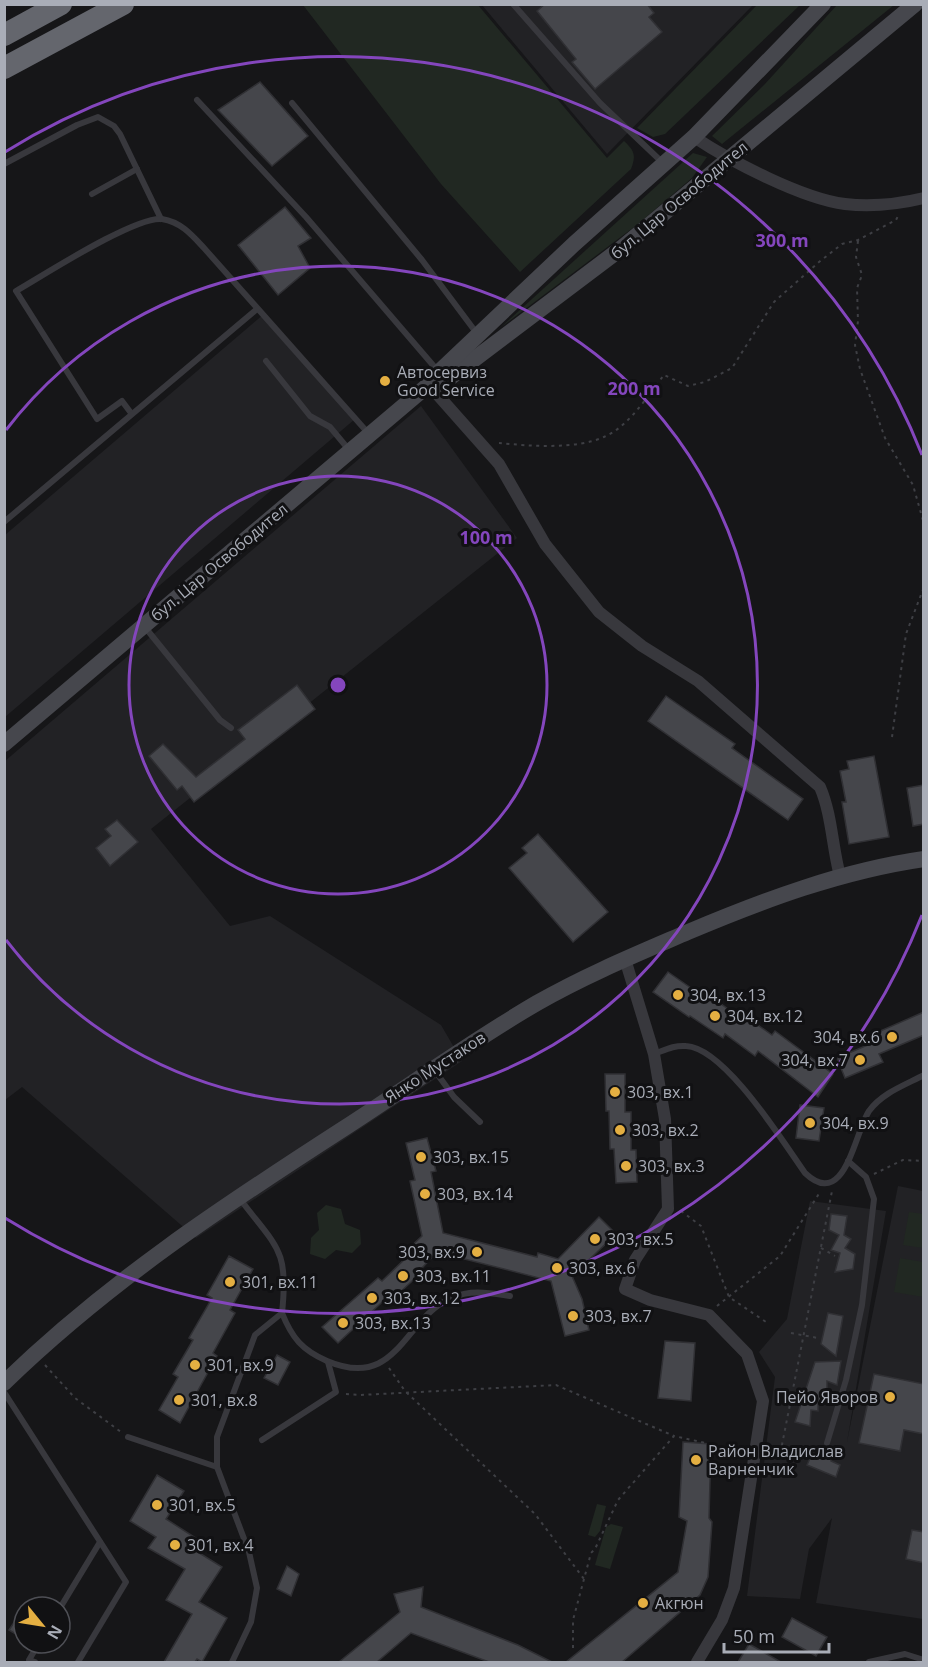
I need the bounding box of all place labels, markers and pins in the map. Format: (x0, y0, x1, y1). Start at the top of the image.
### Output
place label: Автосервиз Good Service (397, 361, 495, 401)
marker: Автосервиз Good Service (378, 374, 392, 388)
centre of rings (328, 675, 348, 695)
place label: 304, вх.13 (690, 984, 766, 1006)
marker: 304, вх.13 (671, 988, 685, 1002)
place label: 304, вх.12 (727, 1005, 803, 1027)
marker: 304, вх.12 (708, 1009, 722, 1023)
place label: 304, вх.6 (813, 1026, 880, 1048)
marker: 304, вх.6 (885, 1030, 899, 1044)
place label: 304, вх.7 (781, 1049, 848, 1071)
marker: 304, вх.7 (853, 1053, 867, 1067)
place label: 303, вх.1 (627, 1081, 694, 1103)
marker: 303, вх.1 (608, 1085, 622, 1099)
place label: 304, вх.9 (822, 1112, 889, 1134)
marker: 304, вх.9 (803, 1116, 817, 1130)
place label: 303, вх.2 (632, 1119, 699, 1141)
marker: 303, вх.2 (613, 1123, 627, 1137)
place label: 303, вх.15 (433, 1146, 509, 1168)
marker: 303, вх.15 (414, 1150, 428, 1164)
place label: 303, вх.3 (638, 1155, 705, 1177)
marker: 303, вх.3 (619, 1159, 633, 1173)
place label: 303, вх.14 (437, 1183, 513, 1205)
marker: 303, вх.14 (418, 1187, 432, 1201)
place label: 303, вх.5 (607, 1228, 674, 1250)
marker: 303, вх.5 (588, 1232, 602, 1246)
place label: 303, вх.9 (398, 1241, 465, 1263)
marker: 303, вх.9 (470, 1245, 484, 1259)
place label: 303, вх.6 (569, 1257, 636, 1279)
marker: 303, вх.6 (550, 1261, 564, 1275)
place label: 303, вх.11 (415, 1265, 491, 1287)
marker: 303, вх.11 (396, 1269, 410, 1283)
place label: 301, вх.11 (242, 1271, 318, 1293)
marker: 301, вх.11 (223, 1275, 237, 1289)
place label: 303, вх.12 (384, 1287, 460, 1309)
marker: 303, вх.12 (365, 1291, 379, 1305)
place label: 303, вх.7 (585, 1305, 652, 1327)
marker: 303, вх.7 (566, 1309, 580, 1323)
place label: 303, вх.13 (355, 1312, 431, 1334)
marker: 303, вх.13 (336, 1316, 350, 1330)
place label: 301, вх.9 (207, 1354, 274, 1376)
marker: 301, вх.9 (188, 1358, 202, 1372)
place label: Пейо Яворов (776, 1386, 878, 1408)
place label: 301, вх.8 (191, 1389, 258, 1411)
marker: Пейо Яворов (883, 1390, 897, 1404)
marker: 301, вх.8 (172, 1393, 186, 1407)
place label: Район Владислав Варненчик (708, 1440, 843, 1480)
marker: Район Владислав Варненчик (689, 1453, 703, 1467)
place label: 301, вх.5 (169, 1494, 236, 1516)
marker: 301, вх.5 (150, 1498, 164, 1512)
place label: 301, вх.4 (187, 1534, 254, 1556)
marker: 301, вх.4 (168, 1538, 182, 1552)
place label: Акгюн (655, 1592, 704, 1614)
marker: Акгюн (636, 1596, 650, 1610)

